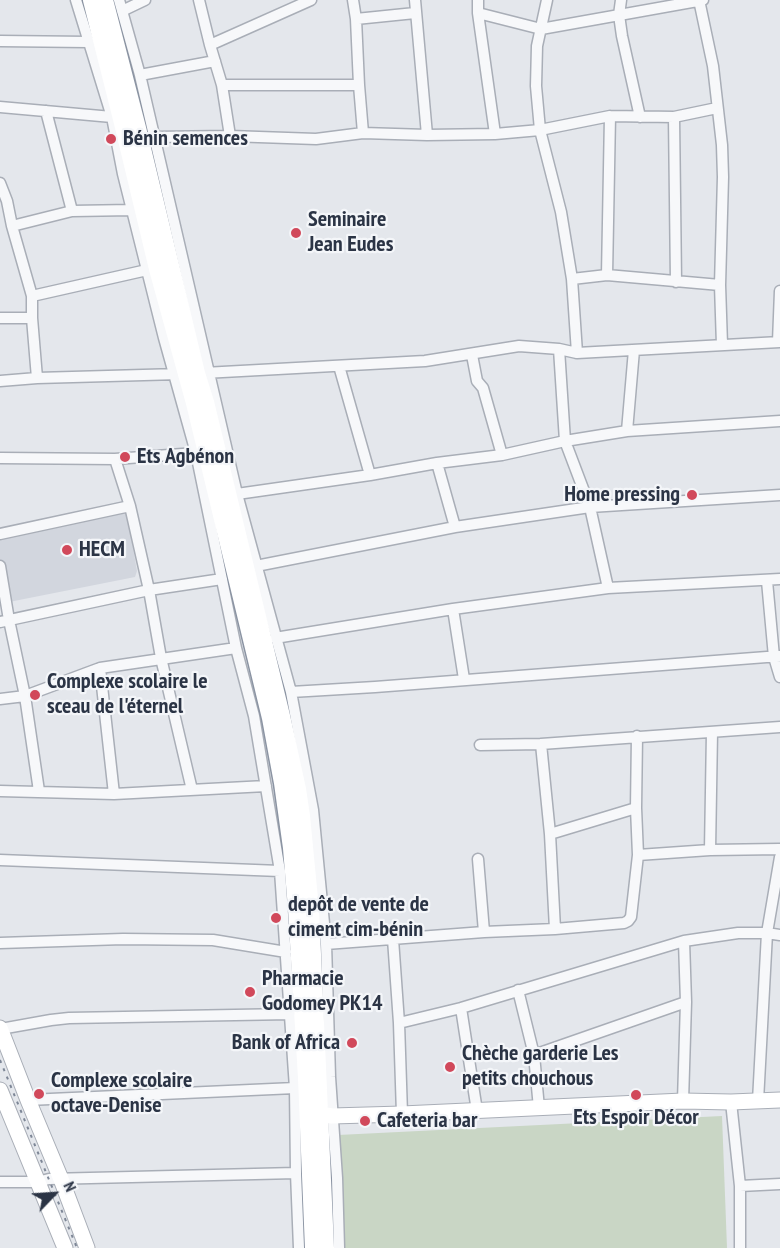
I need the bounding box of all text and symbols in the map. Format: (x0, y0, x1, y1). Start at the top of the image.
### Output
place label: Bénin semences (123, 126, 248, 152)
marker: Bénin semences (104, 132, 118, 146)
place label: Seminaire Jean Eudes (308, 207, 393, 258)
marker: Seminaire Jean Eudes (289, 226, 303, 240)
place label: Ets Agbénon (137, 444, 234, 470)
marker: Ets Agbénon (118, 450, 132, 464)
place label: Home pressing (564, 482, 680, 508)
marker: Home pressing (685, 488, 699, 502)
place label: HECM (79, 537, 125, 563)
marker: HECM (60, 543, 74, 557)
place label: Complexe scolaire le sceau de l'éternel (47, 669, 208, 720)
marker: Complexe scolaire le sceau de l'éternel (28, 688, 42, 702)
place label: depôt de vente de ciment cim-bénin (288, 892, 429, 944)
marker: depôt de vente de ciment cim-bénin (269, 911, 283, 925)
place label: Pharmacie Godomey PK14 (262, 966, 382, 1017)
marker: Pharmacie Godomey PK14 (243, 985, 257, 999)
place label: Bank of Africa (232, 1030, 340, 1056)
marker: Bank of Africa (345, 1036, 359, 1050)
place label: Chèche garderie Les petits chouchous (462, 1041, 619, 1092)
marker: Chèche garderie Les petits chouchous (443, 1060, 457, 1074)
place label: Complexe scolaire octave-Denise (51, 1068, 192, 1120)
marker: Complexe scolaire octave-Denise (32, 1087, 46, 1101)
marker: Ets Espoir Décor (629, 1088, 643, 1102)
place label: Ets Espoir Décor (573, 1105, 699, 1131)
place label: Cafeteria bar (377, 1108, 477, 1134)
marker: Cafeteria bar (358, 1114, 372, 1128)
north arrow (24, 1164, 84, 1224)
text: N (59, 1178, 81, 1195)

